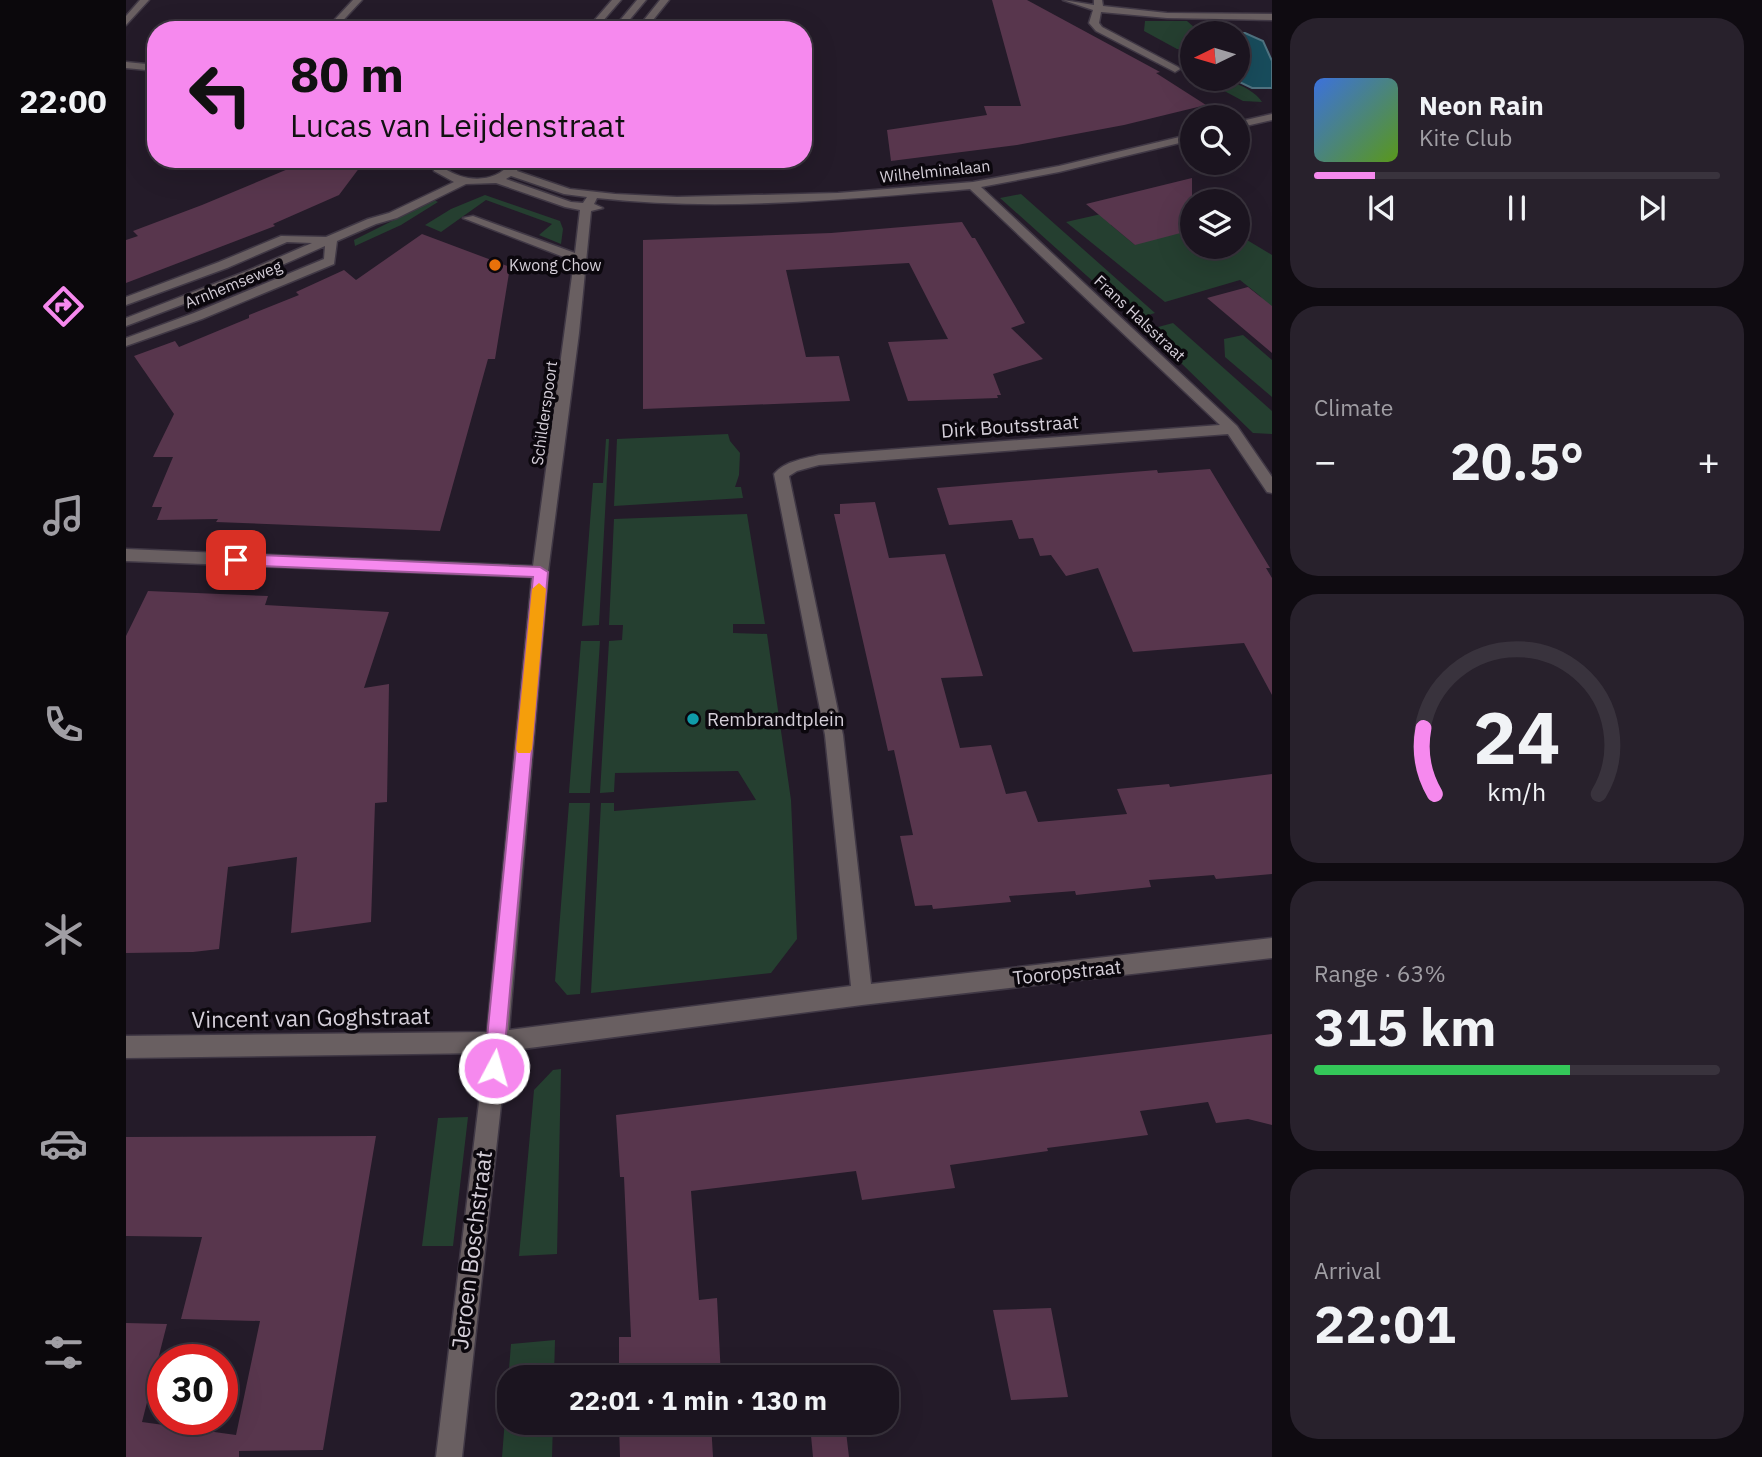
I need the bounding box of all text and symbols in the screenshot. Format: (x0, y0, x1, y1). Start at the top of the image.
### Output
north arrow (1180, 21, 1250, 91)
map controls (1180, 21, 1250, 259)
text: 80 m (290, 42, 404, 105)
icon: left (175, 49, 266, 140)
text: 22:00 (19, 80, 107, 122)
text: Neon Rain (1419, 88, 1544, 122)
text: Lucas van Leijdenstraat (290, 104, 626, 146)
button: search (1180, 105, 1250, 175)
text: Kite Club (1419, 122, 1512, 152)
street label: Wilhelminalaan (879, 155, 991, 187)
button: layers (1180, 189, 1250, 259)
icon: previous (1363, 189, 1401, 227)
icon: pause (1498, 189, 1536, 227)
icon: next (1633, 189, 1671, 227)
street label: Arnhemseweg (182, 255, 285, 313)
place label: Kwong Chow (509, 255, 602, 275)
marker: Kwong Chow (487, 257, 503, 273)
street label: Frans Halsstraat (1090, 271, 1190, 365)
icon: directions (39, 282, 88, 331)
street label: Schilderspoort (527, 359, 561, 467)
text: Climate (1314, 392, 1393, 422)
street label: Dirk Boutsstraat (940, 409, 1080, 443)
text: 20.5° (1450, 427, 1584, 494)
text: − (1314, 436, 1337, 485)
text: + (1697, 436, 1720, 485)
icon: music (39, 491, 88, 540)
pin (206, 530, 266, 590)
icon: arrive (217, 541, 255, 579)
text: 24 (1473, 690, 1561, 785)
icon: phone (39, 700, 88, 749)
place label: Rembrandtplein (707, 707, 845, 731)
marker: Rembrandtplein (685, 711, 701, 727)
text: km/h (1488, 775, 1546, 808)
icon: climate (39, 910, 88, 959)
street label: Tooropstraat (1011, 954, 1123, 990)
text: Range · 63% (1314, 958, 1446, 988)
text: 315 km (1314, 993, 1496, 1060)
street label: Vincent van Goghstraat (191, 1000, 431, 1034)
position arrow (457, 1031, 531, 1105)
icon: car (39, 1119, 88, 1168)
street label: Jeroen Boschstraat (444, 1149, 498, 1351)
text: Arrival (1314, 1255, 1381, 1285)
text: 22:01 (1314, 1290, 1456, 1357)
icon: filters (39, 1328, 88, 1377)
speed limit sign: 30 (147, 1344, 238, 1435)
text: 22:01 · 1 min · 130 m (569, 1383, 827, 1417)

